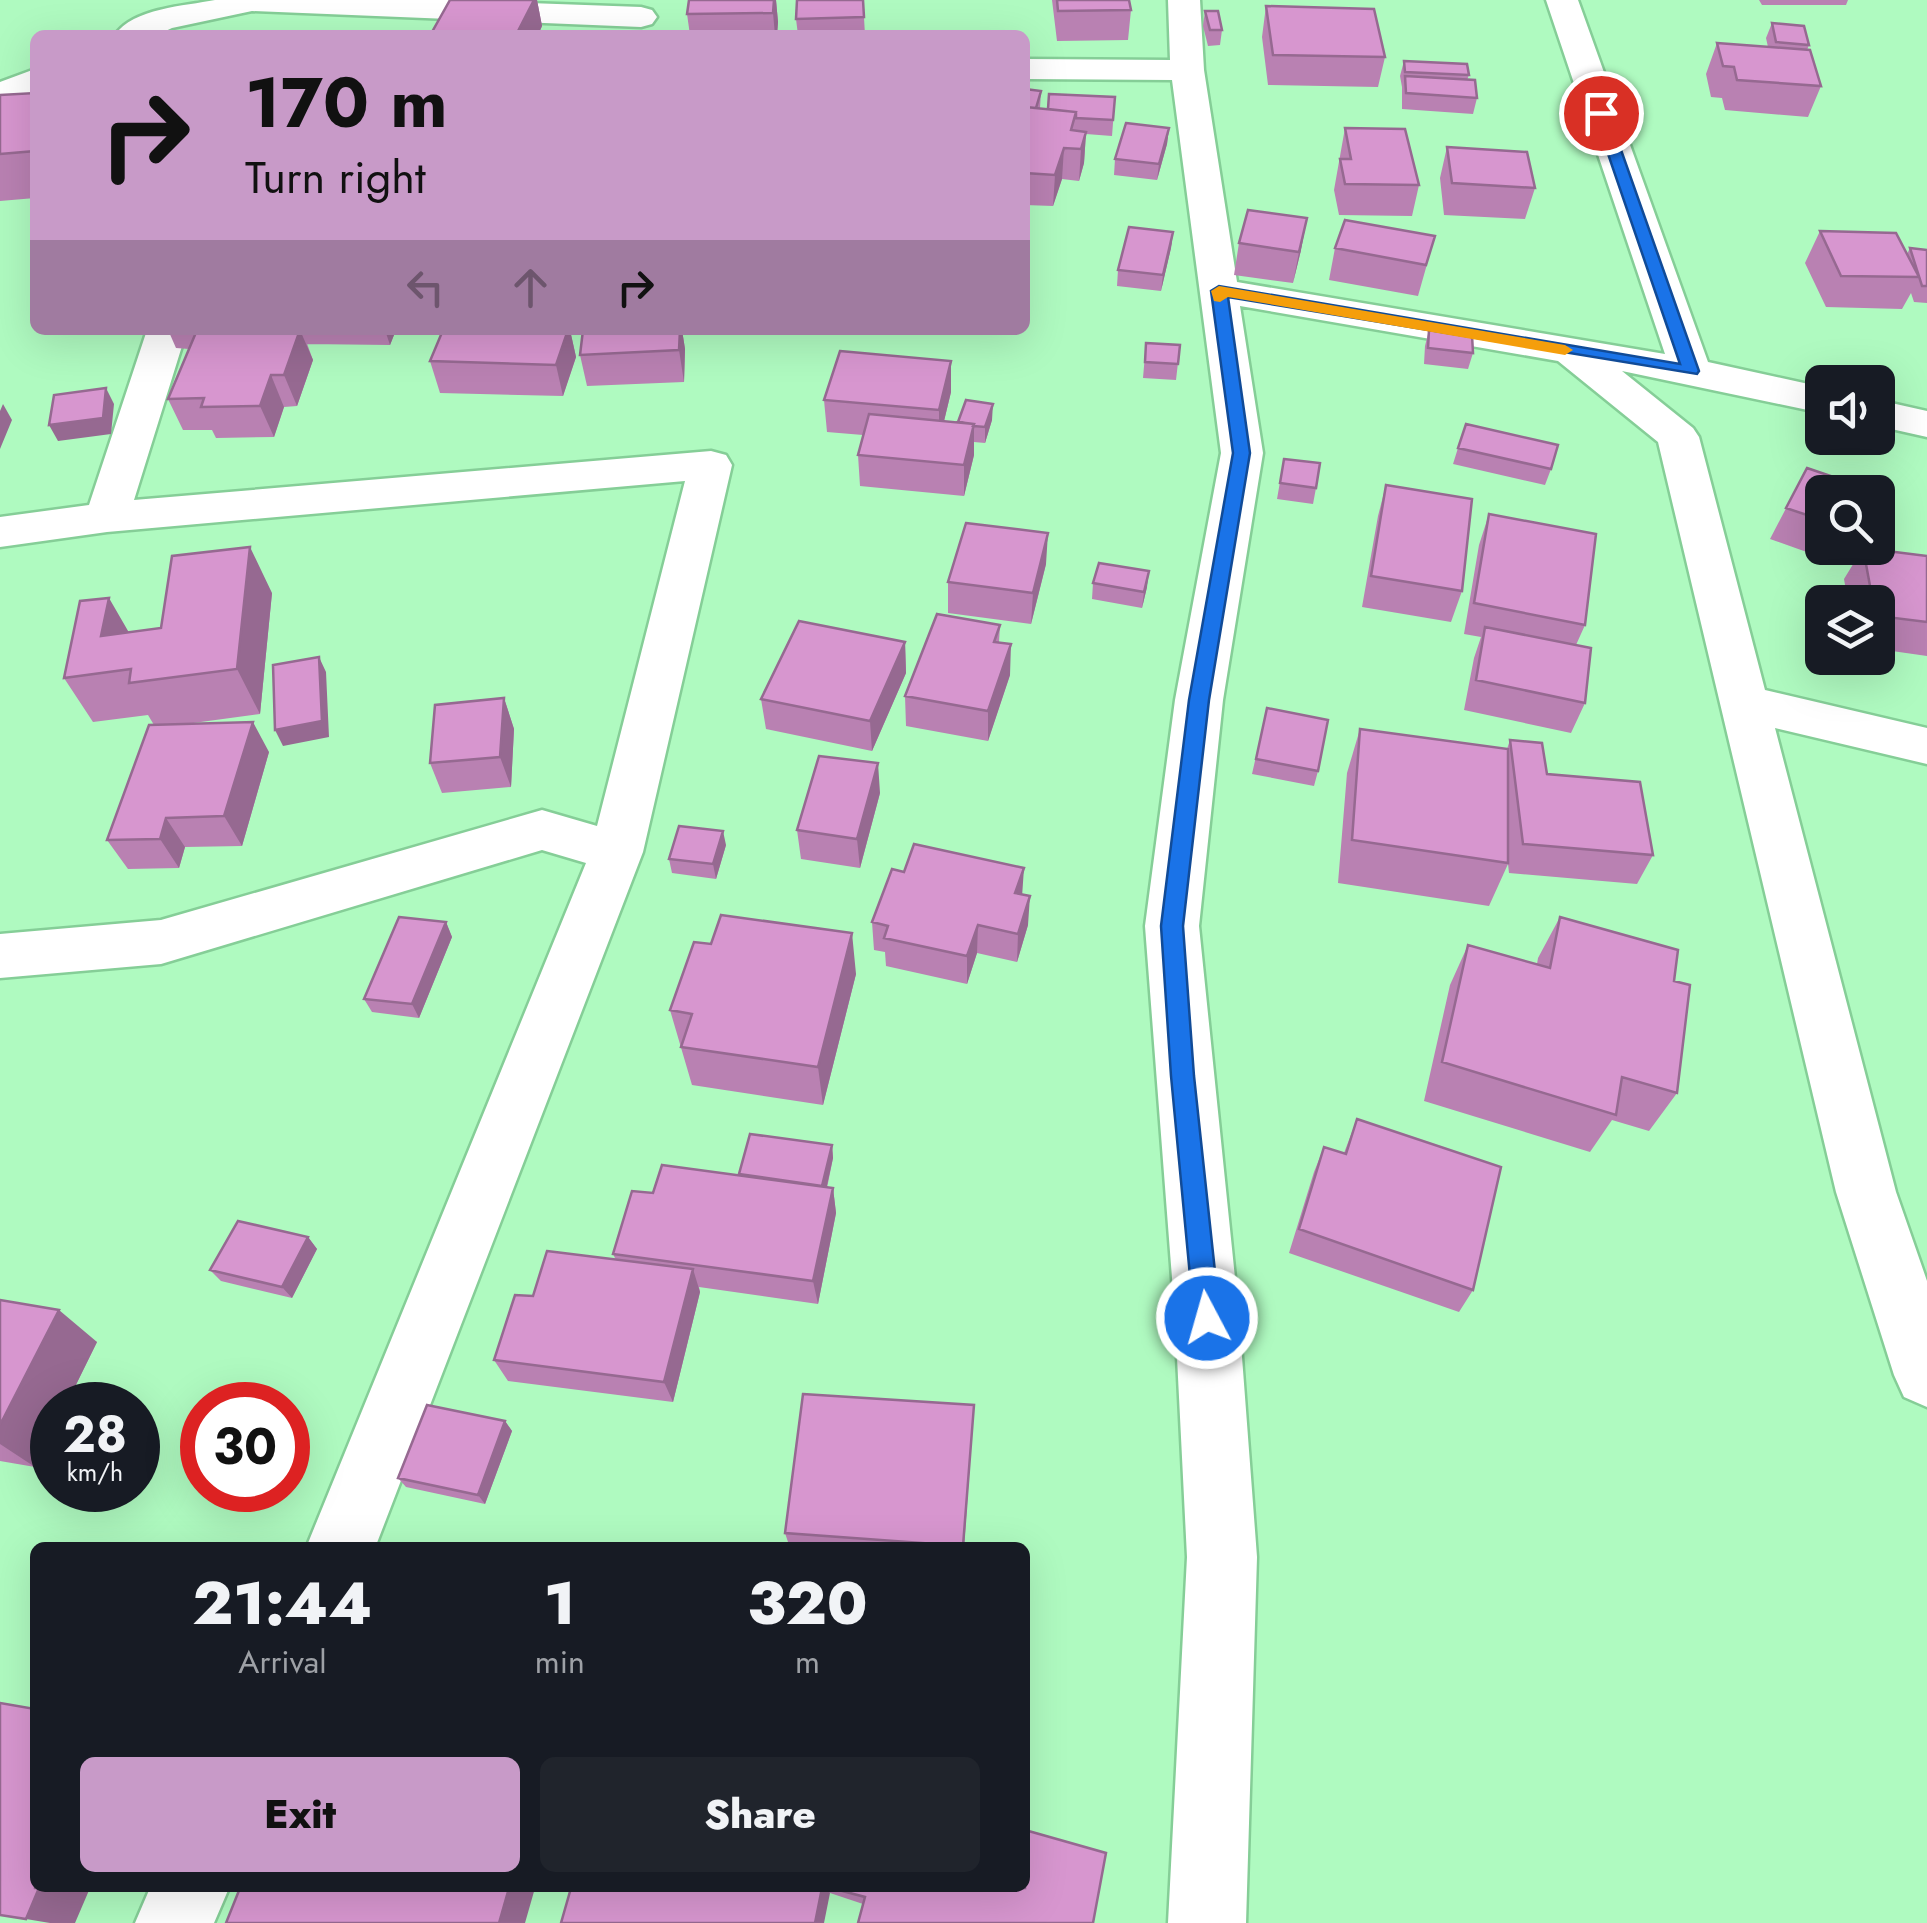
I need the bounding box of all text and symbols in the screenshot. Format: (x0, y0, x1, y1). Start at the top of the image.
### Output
text: 170 m (245, 52, 448, 153)
icon: right (80, 70, 210, 200)
pin (1559, 71, 1644, 156)
icon: arrive (1574, 86, 1629, 141)
text: Turn right (245, 145, 426, 210)
icon: left (398, 260, 453, 315)
icon: ahead (503, 260, 558, 315)
icon: right (608, 260, 663, 315)
map controls (1805, 365, 1895, 675)
button: sound (1805, 365, 1895, 455)
button: search (1805, 475, 1895, 565)
button: layers (1805, 585, 1895, 675)
position arrow (1155, 1266, 1259, 1370)
speed limit sign: 30 (180, 1382, 310, 1512)
text: 28 (63, 1398, 127, 1471)
text: km/h (67, 1454, 123, 1490)
text: 21:44 (192, 1560, 372, 1647)
text: 1 (544, 1560, 576, 1647)
text: 320 (747, 1560, 868, 1647)
text: Arrival (238, 1639, 327, 1685)
text: min (535, 1639, 585, 1685)
text: m (795, 1639, 820, 1685)
button: Exit (80, 1757, 520, 1872)
button: Share (540, 1757, 980, 1872)

